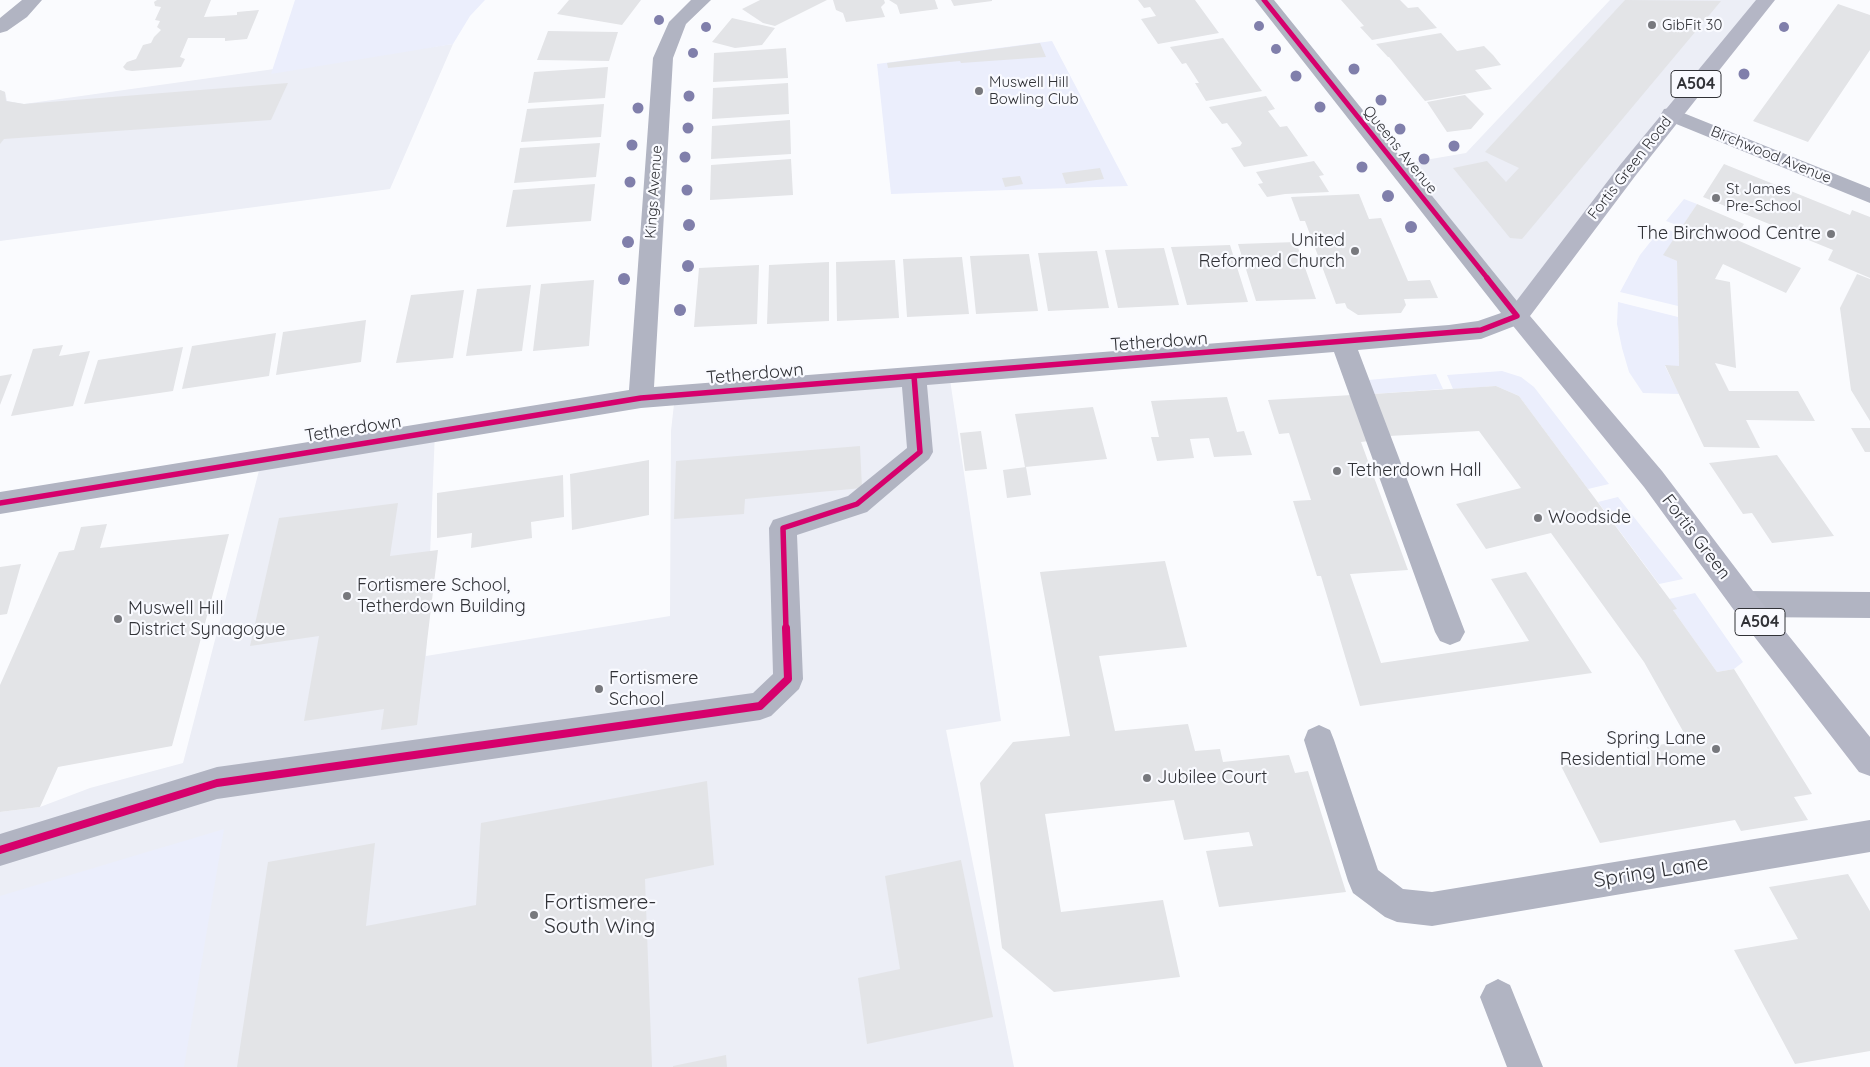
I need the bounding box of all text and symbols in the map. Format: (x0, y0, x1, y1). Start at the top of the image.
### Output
place label: GibFit 30 (1662, 16, 1722, 34)
marker: GibFit 30 (1646, 19, 1658, 31)
road number: A504 (1671, 70, 1721, 98)
place label: Muswell Hill Bowling Club (989, 73, 1079, 108)
marker: Muswell Hill Bowling Club (973, 85, 985, 97)
street label: Queens Avenue (1359, 102, 1441, 198)
street label: Fortis Green Road (1584, 113, 1676, 223)
street label: Birchwood Avenue (1708, 123, 1834, 187)
street label: Kings Avenue (642, 145, 666, 239)
place label: St James Pre-School (1726, 180, 1801, 215)
marker: St James Pre-School (1710, 192, 1722, 204)
place label: The Birchwood Centre (1637, 223, 1821, 245)
marker: The Birchwood Centre (1825, 228, 1837, 240)
place label: United Reformed Church (1199, 230, 1345, 272)
marker: United Reformed Church (1349, 245, 1361, 257)
street label: Tetherdown (1110, 328, 1208, 356)
street label: Tetherdown (705, 359, 805, 389)
street label: Tetherdown (303, 411, 403, 447)
place label: Tetherdown Hall (1347, 460, 1482, 482)
marker: Tetherdown Hall (1331, 465, 1343, 477)
street label: Fortis Green (1657, 490, 1735, 584)
place label: Woodside (1548, 507, 1631, 529)
marker: Woodside (1532, 512, 1544, 524)
place label: Fortismere School, Tetherdown Building (357, 575, 526, 618)
marker: Fortismere School, Tetherdown Building (341, 590, 353, 602)
place label: Muswell Hill District Synagogue (128, 598, 285, 640)
road number: A504 (1735, 608, 1785, 636)
marker: Muswell Hill District Synagogue (112, 613, 124, 625)
place label: Fortismere School (609, 668, 698, 711)
marker: Fortismere School (593, 683, 605, 695)
place label: Spring Lane Residential Home (1560, 728, 1706, 771)
marker: Spring Lane Residential Home (1710, 743, 1722, 755)
place label: Jubilee Court (1157, 767, 1267, 789)
marker: Jubilee Court (1141, 772, 1153, 784)
street label: Spring Lane (1592, 850, 1710, 894)
place label: Fortismere- South Wing (544, 890, 656, 940)
marker: Fortismere- South Wing (528, 909, 540, 921)

